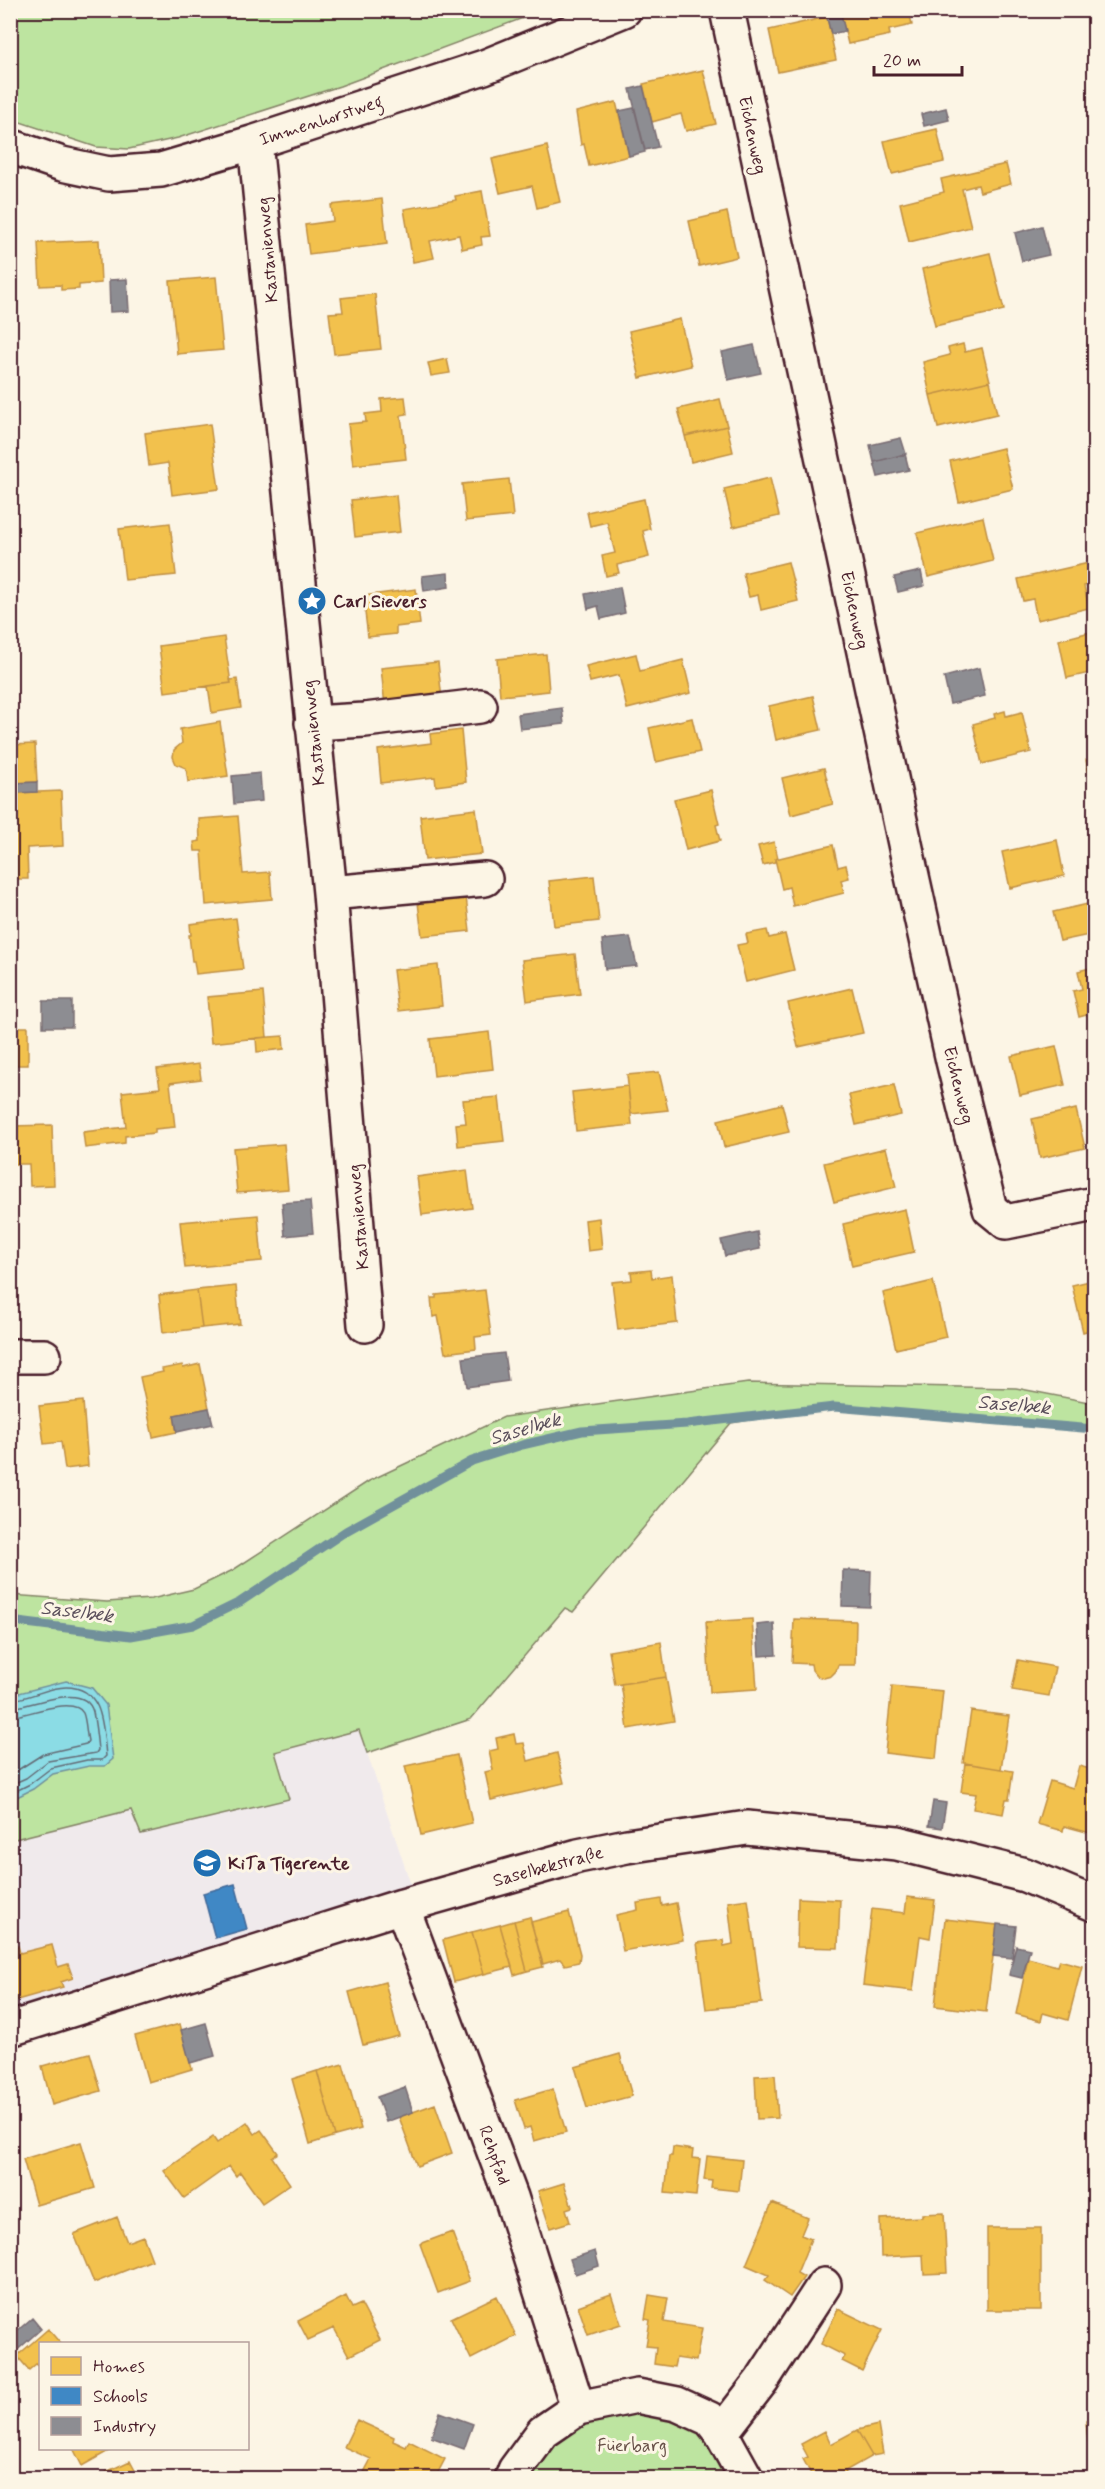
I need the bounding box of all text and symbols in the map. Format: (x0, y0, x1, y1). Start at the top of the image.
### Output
scale bar (874, 39, 962, 77)
text: 20 m (883, 49, 921, 73)
street label: Immenhorstweg (257, 90, 387, 154)
street label: Eichenweg (731, 94, 772, 177)
street label: Kastanienweg (251, 196, 285, 304)
street label: Eichenweg (833, 569, 874, 652)
place icon: Carl Sievers (296, 585, 328, 617)
place label: Carl Sievers (333, 590, 427, 614)
street label: Kastanienweg (297, 679, 331, 787)
street label: Eichenweg (936, 1044, 979, 1127)
street label: Kastanienweg (342, 1163, 376, 1271)
water label: Saselbek (976, 1389, 1053, 1422)
water label: Saselbek (487, 1406, 566, 1452)
water label: Saselbek (39, 1595, 116, 1631)
street label: Saselbekstraße (490, 1841, 606, 1893)
school or university icon: KiTa Tigerente (191, 1847, 223, 1879)
place label: KiTa Tigerente (228, 1852, 350, 1876)
street label: Rehpfad (472, 2122, 516, 2188)
legend (39, 2342, 249, 2450)
text: Homes (93, 2355, 145, 2379)
text: Schools (93, 2385, 148, 2409)
text: Industry (93, 2415, 156, 2439)
park label: Füerbarg (597, 2434, 667, 2458)

